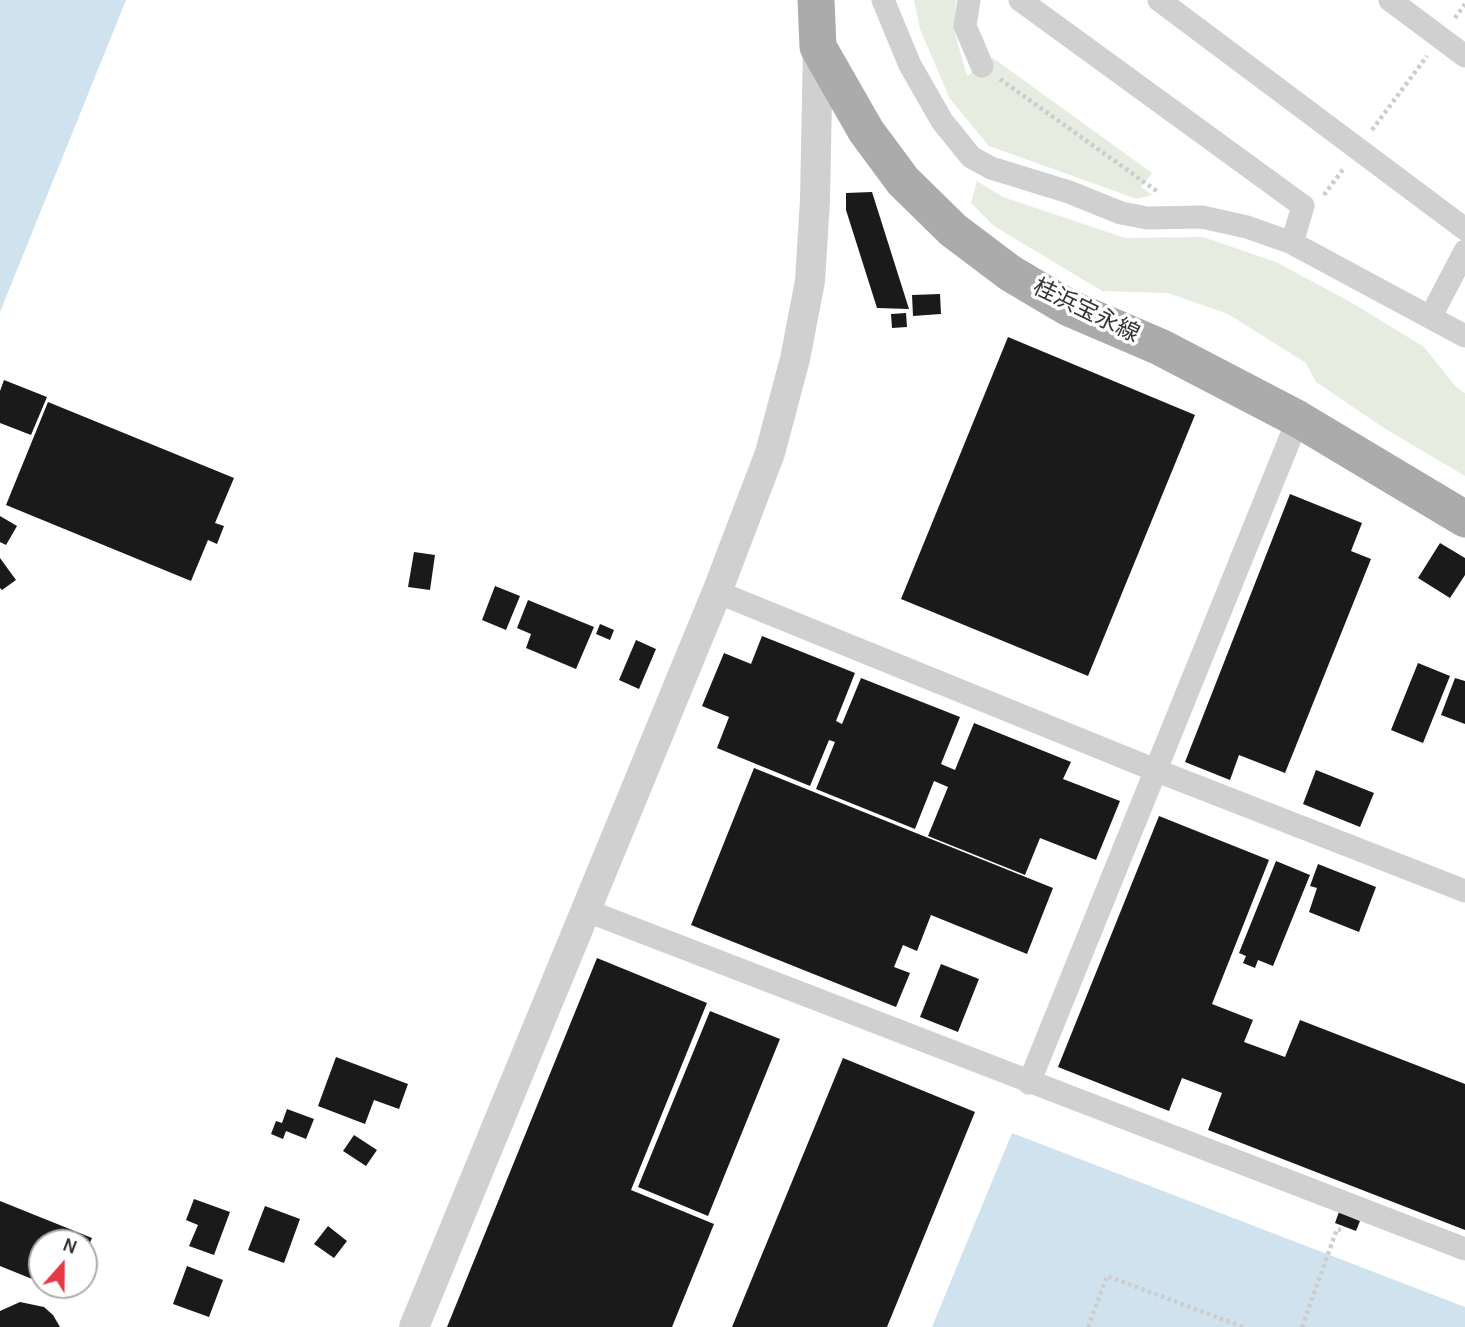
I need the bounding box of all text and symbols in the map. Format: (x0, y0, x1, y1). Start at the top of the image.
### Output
street label: 桂浜宝永線 (1028, 273, 1144, 349)
north arrow (28, 1229, 98, 1299)
text: N (60, 1234, 80, 1259)

